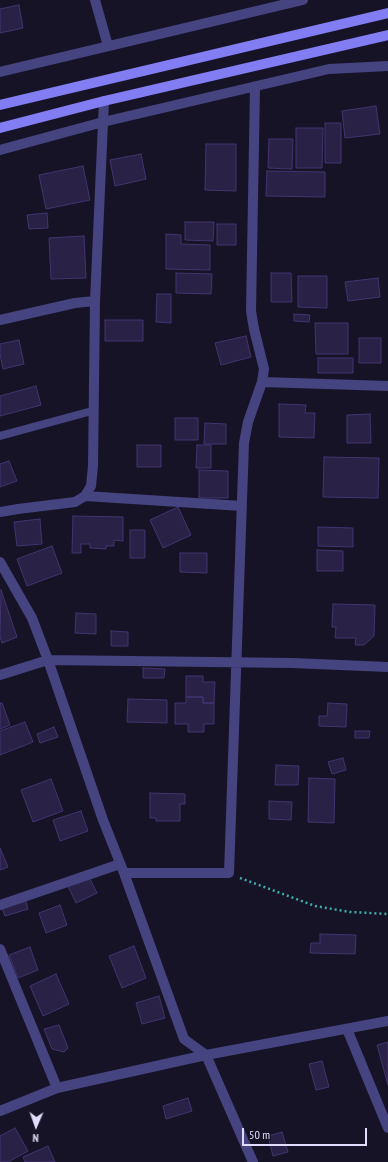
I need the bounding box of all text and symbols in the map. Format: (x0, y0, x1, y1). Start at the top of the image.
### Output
north arrow (16, 1106, 56, 1146)
scale bar (244, 1120, 369, 1146)
text: 50 m (249, 1127, 270, 1142)
text: N (32, 1131, 39, 1145)

